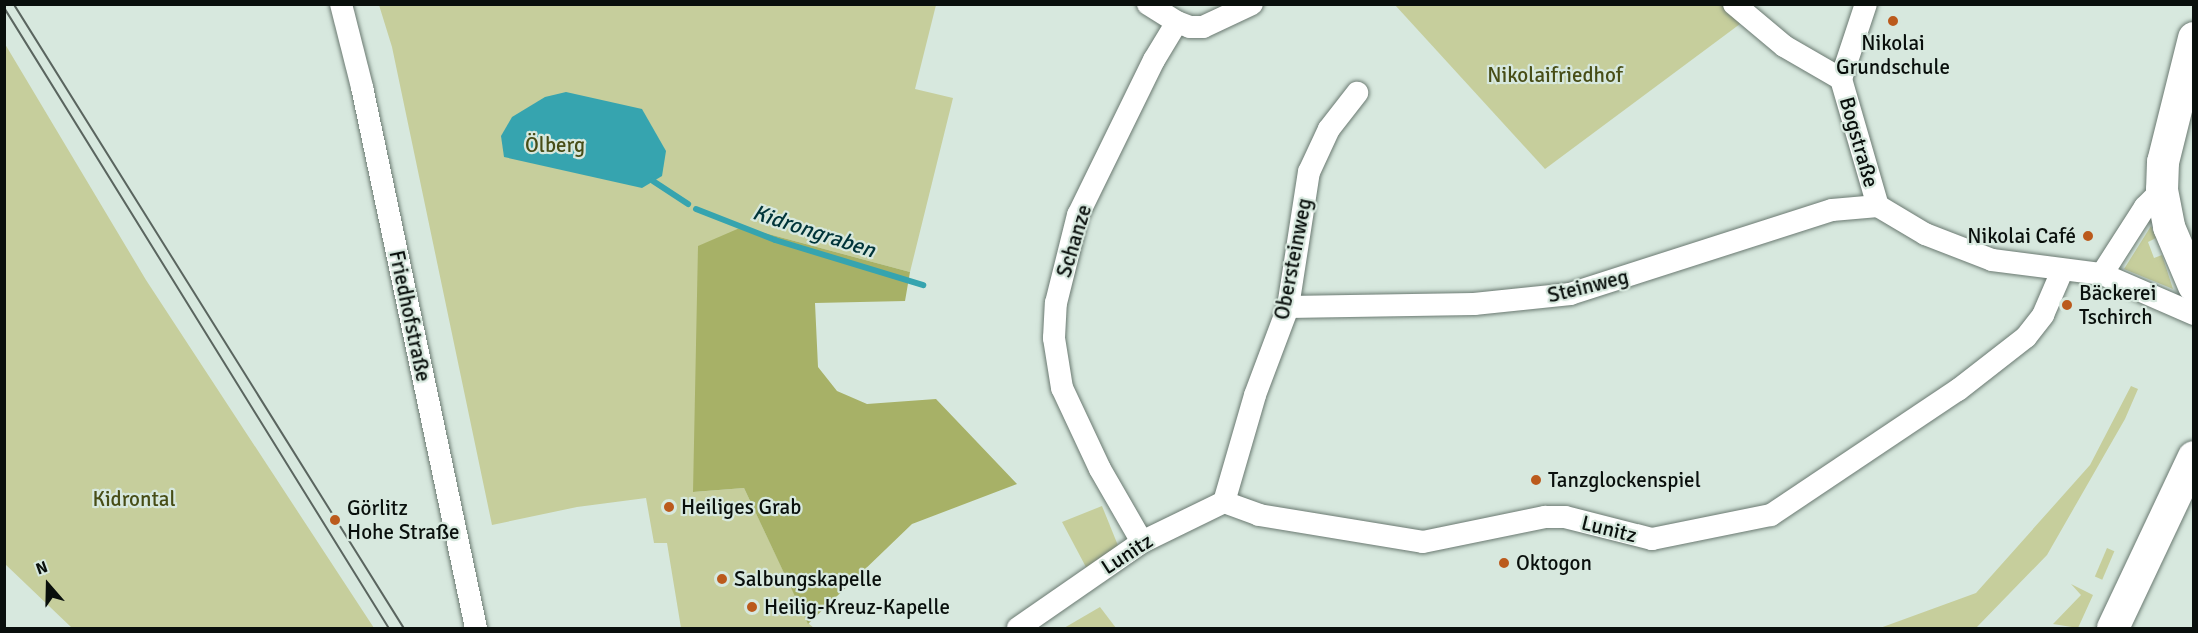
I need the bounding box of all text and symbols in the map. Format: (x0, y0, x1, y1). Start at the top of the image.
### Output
marker: Nikolai Grundschule (1886, 14, 1900, 28)
place label: Nikolai Grundschule (1836, 30, 1950, 80)
park label: Nikolaifriedhof (1487, 62, 1623, 88)
street label: Bogstraße (1834, 94, 1884, 190)
park label: Ölberg (525, 132, 585, 158)
street label: Obersteinweg (1269, 196, 1317, 322)
water label: Kidrongraben (749, 199, 879, 263)
street label: Schanze (1051, 202, 1097, 280)
place label: Nikolai Café (1967, 223, 2076, 249)
marker: Nikolai Café (2081, 229, 2095, 243)
street label: Friedhofstraße (384, 248, 436, 384)
street label: Steinweg (1545, 264, 1631, 308)
place label: Bäckerei Tschirch (2079, 280, 2156, 330)
marker: Bäckerei Tschirch (2060, 298, 2074, 312)
place label: Tanzglockenspiel (1548, 467, 1701, 493)
marker: Tanzglockenspiel (1529, 473, 1543, 487)
park label: Kidrontal (92, 486, 176, 512)
place label: Heiliges Grab (681, 494, 801, 520)
place label: Görlitz Hohe Straße (347, 495, 460, 545)
marker: Heiliges Grab (662, 500, 676, 514)
street label: Lunitz (1579, 510, 1639, 548)
marker: Görlitz Hohe Straße (328, 513, 342, 527)
street label: Lunitz (1097, 528, 1157, 580)
place label: Oktogon (1516, 550, 1592, 576)
north arrow (18, 555, 78, 615)
marker: Oktogon (1497, 556, 1511, 570)
text: N (33, 557, 50, 579)
place label: Salbungskapelle (734, 566, 882, 592)
marker: Salbungskapelle (715, 572, 729, 586)
place label: Heilig-Kreuz-Kapelle (764, 594, 950, 620)
marker: Heilig-Kreuz-Kapelle (745, 600, 759, 614)

